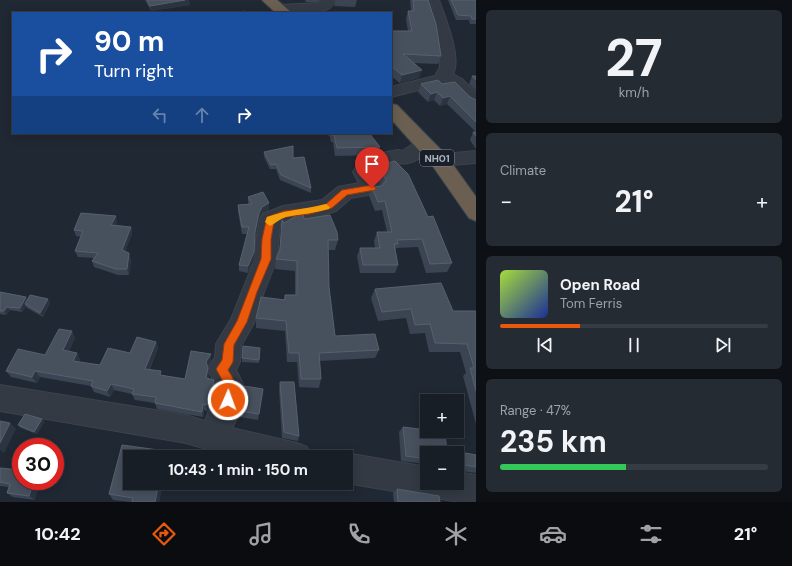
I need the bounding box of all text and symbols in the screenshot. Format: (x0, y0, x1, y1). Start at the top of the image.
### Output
text: 90 m (94, 23, 164, 60)
text: 27 (605, 24, 663, 92)
icon: right (28, 28, 80, 80)
text: Turn right (94, 59, 174, 83)
text: km/h (619, 84, 649, 101)
icon: left (149, 104, 171, 126)
icon: ahead (191, 104, 213, 126)
icon: right (233, 104, 255, 126)
pin (355, 147, 389, 188)
road number: NH01 (420, 150, 454, 166)
icon: arrive (361, 153, 383, 175)
text: Climate (500, 162, 546, 179)
text: 21° (614, 182, 654, 221)
text: − (500, 187, 512, 216)
text: + (756, 187, 768, 216)
text: Open Road (560, 275, 640, 295)
text: Tom Ferris (560, 295, 622, 312)
icon: previous (534, 334, 556, 356)
icon: pause (623, 334, 645, 356)
icon: next (712, 334, 734, 356)
position arrow (207, 379, 249, 421)
map controls (420, 394, 464, 490)
button: + (420, 394, 464, 438)
text: Range · 47% (500, 402, 571, 419)
text: 235 km (500, 422, 607, 461)
speed limit sign: 30 (12, 438, 64, 490)
button: − (420, 446, 464, 490)
text: 10:43 · 1 min · 150 m (168, 460, 308, 480)
icon: directions (150, 520, 178, 548)
icon: music (247, 520, 275, 548)
icon: phone (345, 520, 373, 548)
icon: climate (442, 520, 470, 548)
icon: car (539, 520, 567, 548)
icon: filters (637, 520, 665, 548)
text: 10:42 (35, 522, 81, 546)
text: 21° (734, 522, 757, 546)

